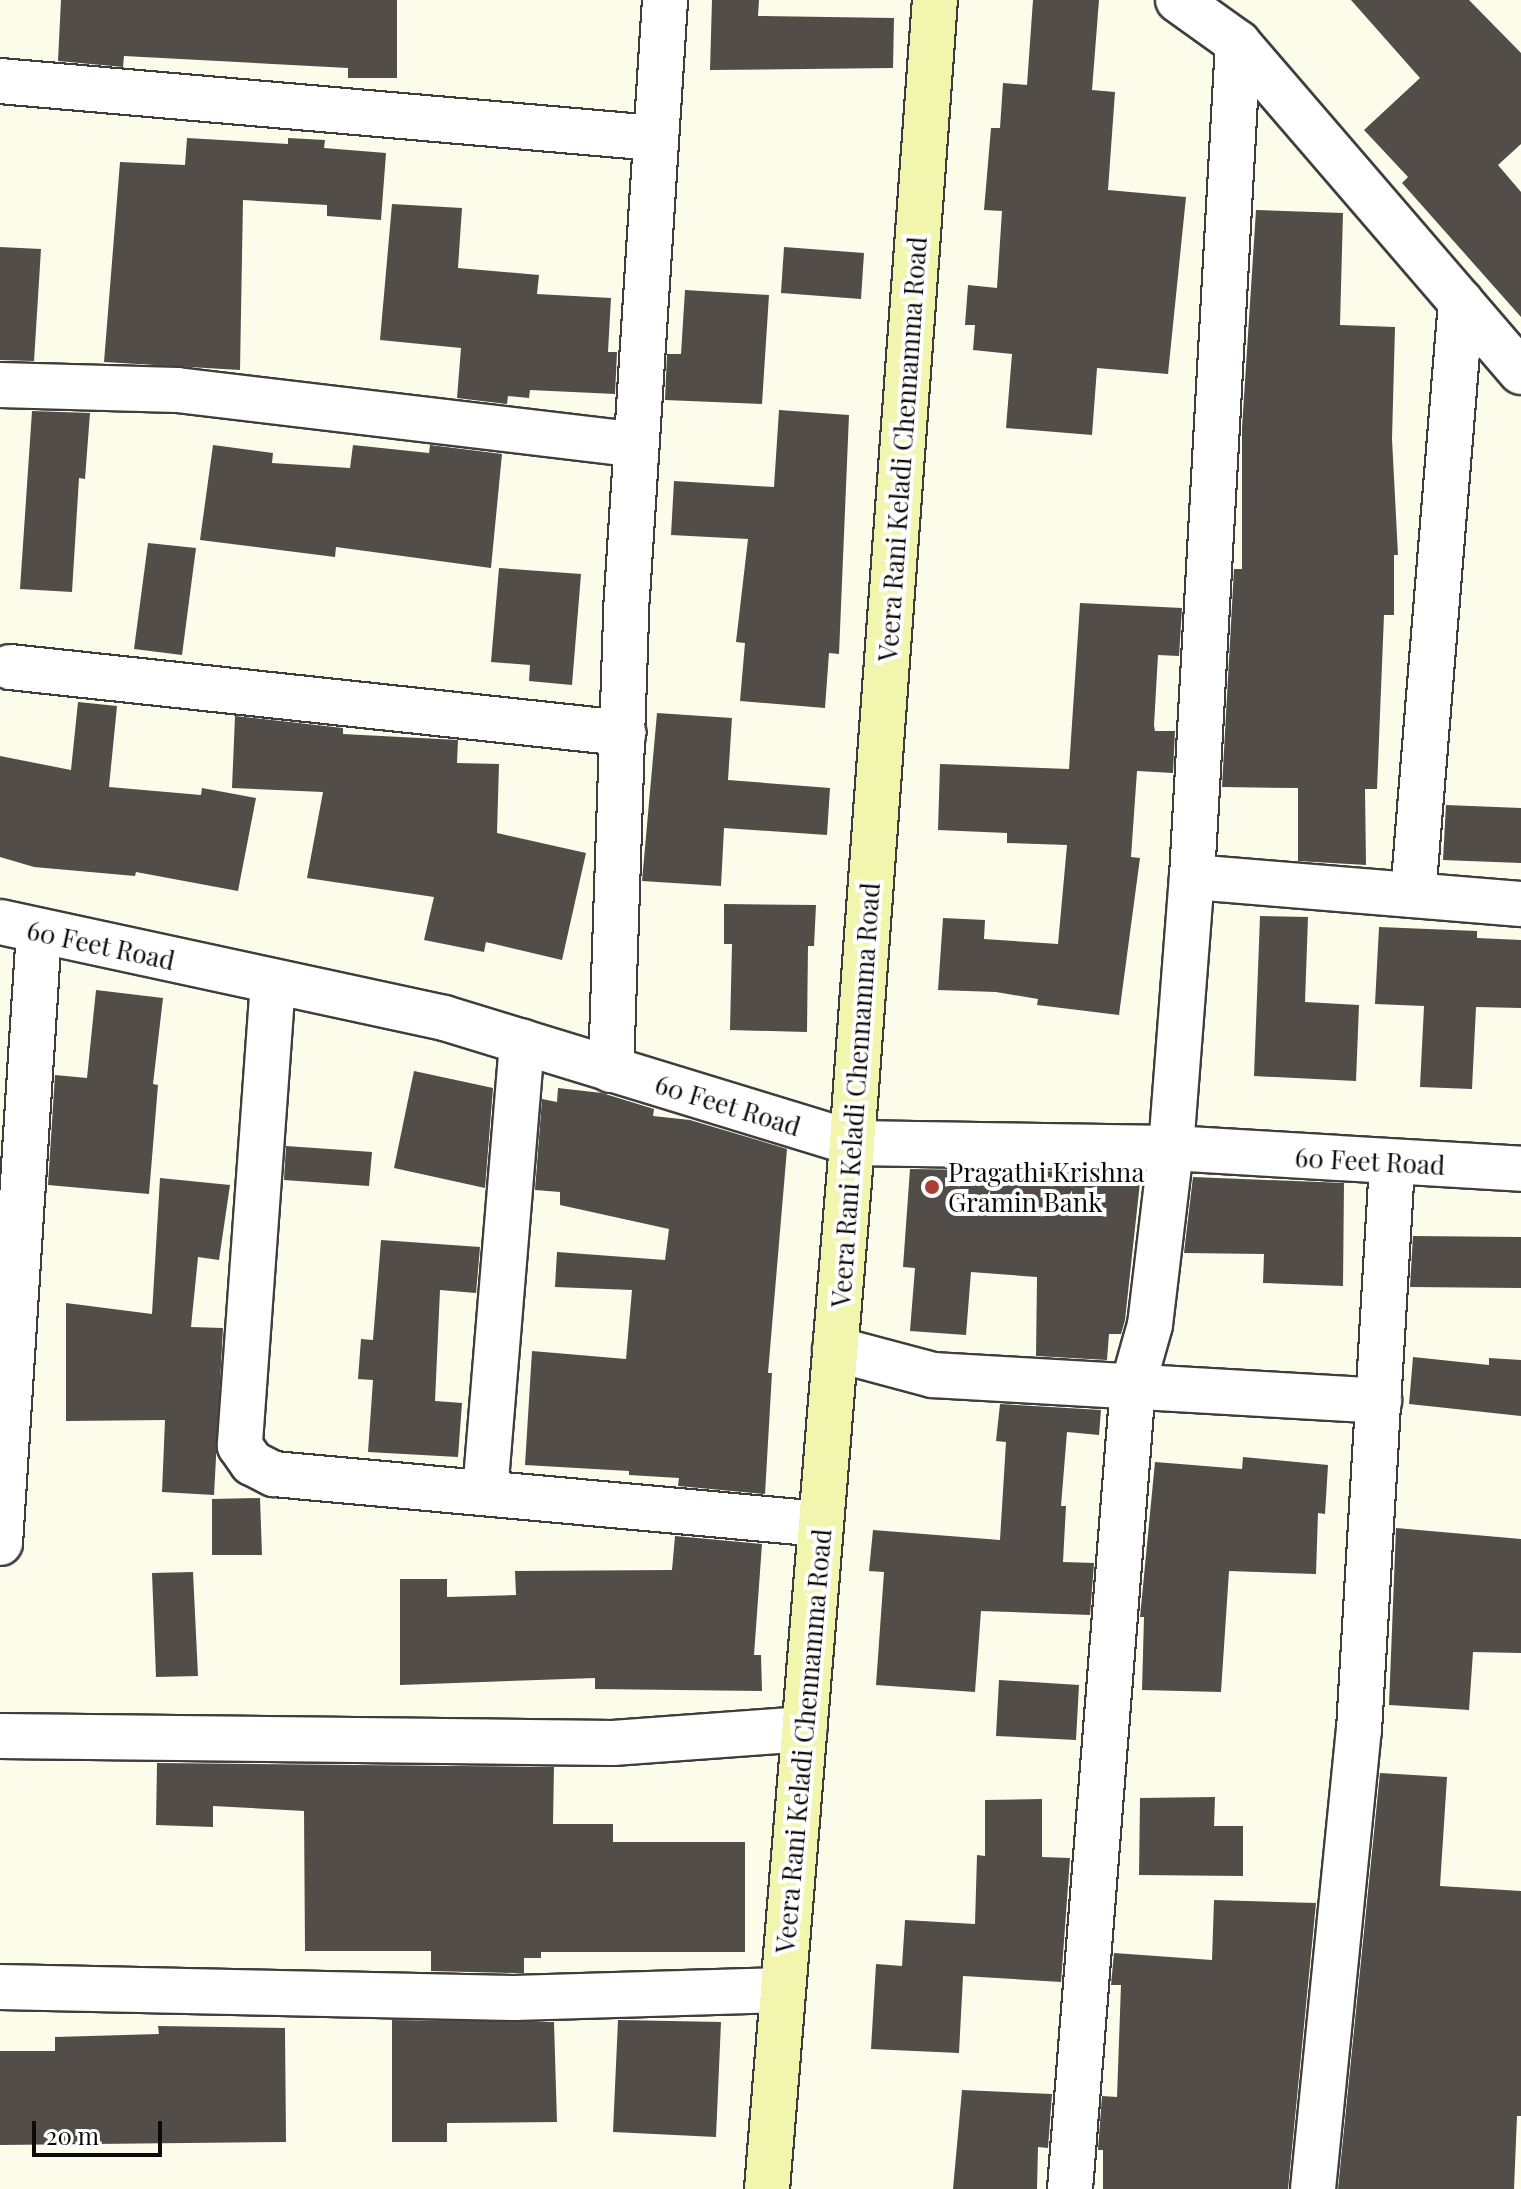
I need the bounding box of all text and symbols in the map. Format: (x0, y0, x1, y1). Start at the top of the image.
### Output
street label: Veera Rani Keladi Chennamma Road (872, 235, 932, 663)
street label: Veera Rani Keladi Chennamma Road (825, 881, 885, 1309)
street label: 60 Feet Road (24, 914, 178, 976)
street label: 60 Feet Road (651, 1068, 805, 1142)
street label: 60 Feet Road (1294, 1141, 1446, 1181)
place label: Pragathi Krishna Gramin Bank (948, 1156, 1144, 1218)
marker: Pragathi Krishna Gramin Bank (923, 1178, 941, 1196)
street label: Veera Rani Keladi Chennamma Road (769, 1527, 837, 1955)
scale bar (36, 2105, 166, 2155)
text: 20 m (46, 2119, 99, 2151)

